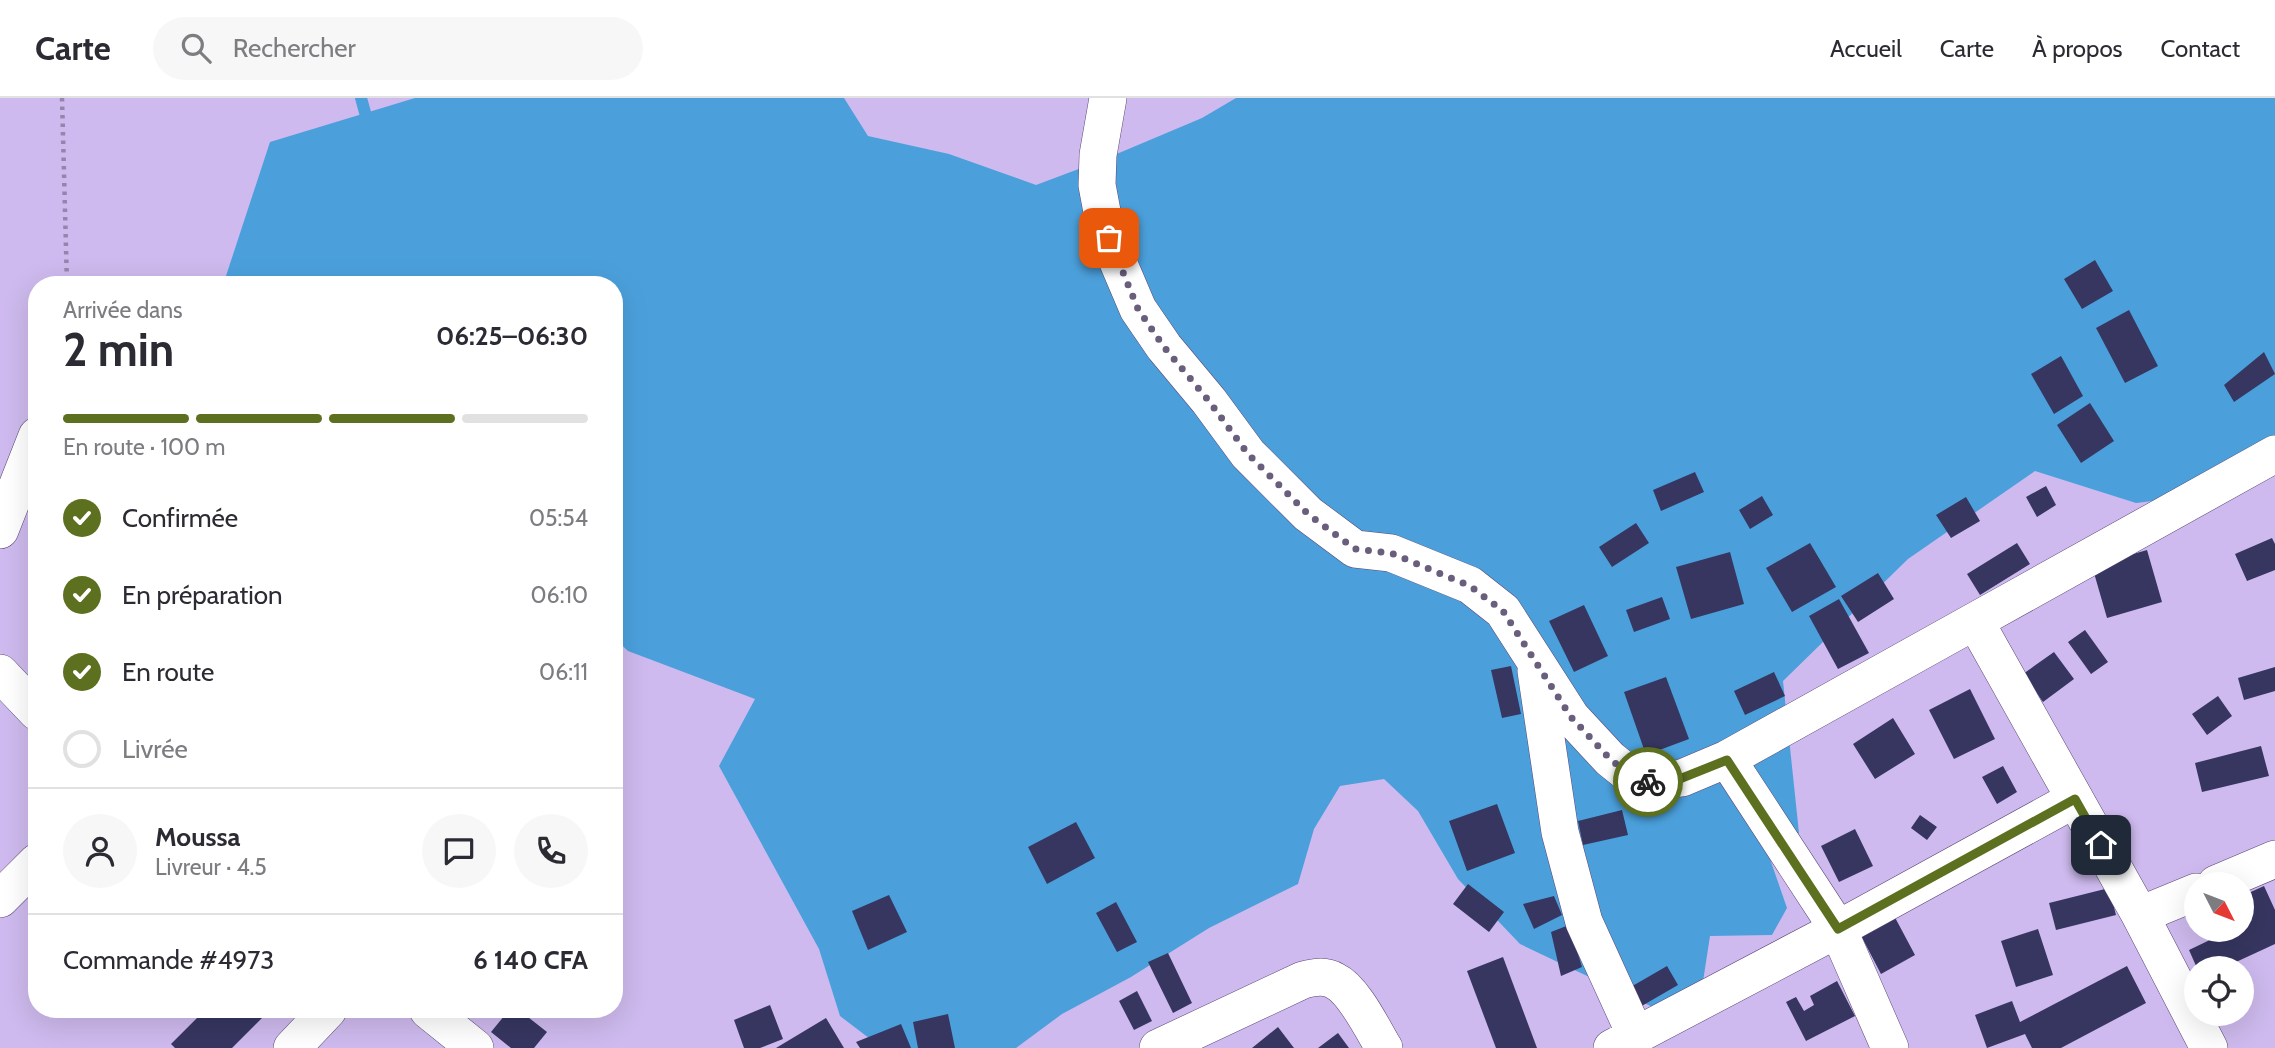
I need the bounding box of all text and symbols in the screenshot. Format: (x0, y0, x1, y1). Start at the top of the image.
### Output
search box (153, 17, 643, 80)
text: Carte (35, 28, 111, 68)
icon: search (177, 29, 215, 67)
text: Rechercher (233, 32, 356, 64)
text: Accueil (1830, 34, 1902, 63)
text: Carte (1940, 34, 1994, 63)
text: À propos (2032, 34, 2123, 63)
text: Contact (2161, 34, 2240, 63)
pin (1079, 208, 1139, 268)
icon: bag (1090, 219, 1128, 257)
text: Arrivée dans (63, 296, 183, 324)
text: 06:25–06:30 (436, 320, 588, 352)
text: 2 min (63, 322, 174, 378)
text: En route · 100 m (63, 433, 225, 461)
icon: check (63, 499, 101, 537)
text: Confirmée (122, 502, 238, 534)
text: 05:54 (529, 504, 588, 532)
icon: check (63, 576, 101, 614)
text: En préparation (122, 579, 283, 611)
text: 06:10 (531, 581, 588, 609)
icon: check (63, 653, 101, 691)
text: En route (122, 656, 214, 688)
text: 06:11 (539, 658, 588, 686)
text: Livrée (122, 733, 188, 765)
courier (1613, 747, 1683, 817)
icon: bike (1629, 763, 1667, 801)
button: person (63, 814, 137, 888)
button: chat (422, 814, 496, 888)
button: phone (514, 814, 588, 888)
pin (2071, 815, 2131, 875)
text: Moussa (155, 821, 240, 853)
icon: home (2082, 826, 2120, 864)
text: Livreur · 4.5 (155, 853, 267, 881)
north arrow (2184, 872, 2254, 942)
map controls (2184, 872, 2254, 1026)
text: Commande #4973 (63, 944, 274, 976)
text: 6 140 CFA (473, 944, 588, 976)
button: locate (2184, 956, 2254, 1026)

